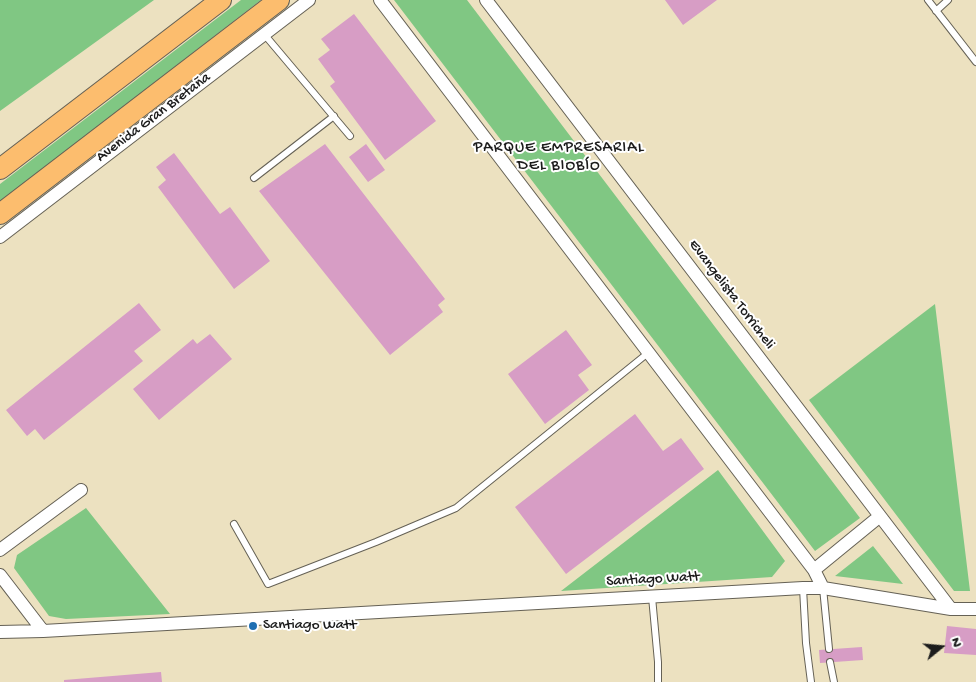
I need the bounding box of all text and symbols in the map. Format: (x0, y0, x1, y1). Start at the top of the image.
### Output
street label: Avenida Gran Bretaña (93, 69, 215, 167)
district label: PARQUE EMPRESARIAL DEL BIOBÍO (471, 139, 647, 177)
street label: Evangelista Torricheli (684, 237, 778, 353)
street label: Santiago Watt (606, 569, 700, 591)
place label: Santiago Watt (263, 617, 356, 635)
marker: Santiago Watt (247, 620, 259, 632)
north arrow (916, 622, 966, 672)
text: N (946, 636, 965, 649)

